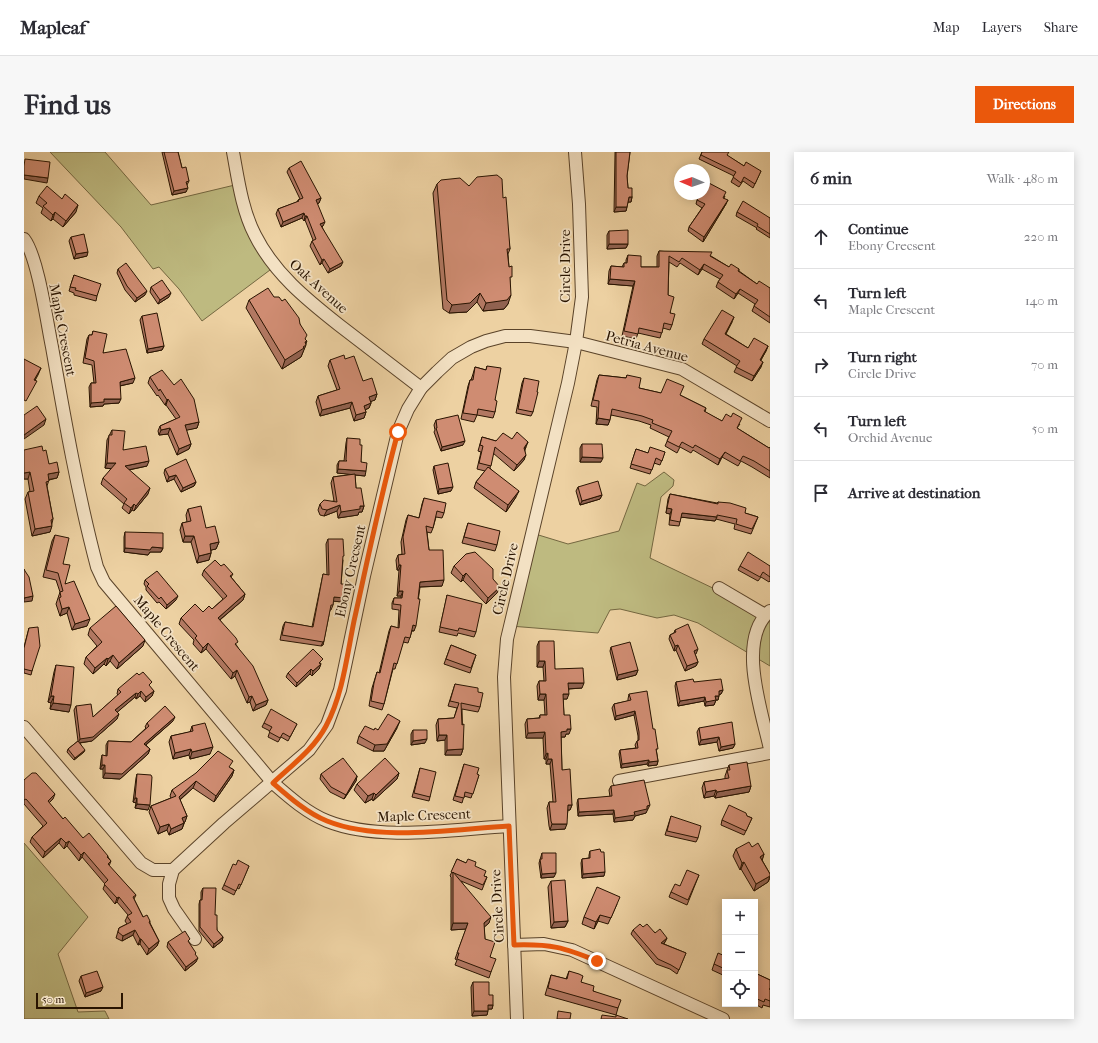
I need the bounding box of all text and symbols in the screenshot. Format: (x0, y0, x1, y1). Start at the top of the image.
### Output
text: Mapleaf (20, 17, 86, 39)
text: Map (933, 19, 960, 36)
text: Layers (982, 19, 1022, 36)
text: Share (1044, 19, 1078, 36)
button: Directions (975, 86, 1074, 123)
text: Find us (24, 88, 111, 121)
north arrow (674, 164, 710, 200)
text: 6 min (810, 168, 852, 188)
text: Walk · 480 m (987, 171, 1058, 186)
text: Continue (848, 220, 908, 238)
icon: ahead (810, 226, 832, 248)
street label: Circle Drive (557, 229, 574, 303)
text: 220 m (1024, 229, 1058, 244)
text: Ebony Crecsent (848, 238, 936, 253)
street label: Oak Avenue (286, 256, 352, 317)
street label: Maple Crescent (45, 282, 80, 378)
text: Turn left (848, 284, 906, 302)
icon: left (810, 290, 832, 312)
text: 140 m (1025, 293, 1058, 308)
text: Maple Crescent (848, 302, 935, 317)
street label: Petria Avenue (604, 327, 690, 366)
text: Turn right (848, 348, 917, 366)
icon: right (810, 354, 832, 376)
text: 70 m (1031, 357, 1058, 372)
text: Circle Drive (848, 366, 916, 381)
text: Turn left (848, 412, 906, 430)
icon: left (810, 418, 832, 440)
text: 50 m (1032, 421, 1058, 436)
route start (389, 423, 407, 441)
text: Orchid Avenue (848, 430, 932, 445)
icon: arrive (810, 482, 832, 504)
text: Arrive at destination (848, 484, 980, 502)
street label: Ebony Crecsent (332, 523, 369, 619)
street label: Circle Drive (489, 541, 522, 617)
street label: Maple Crescent (130, 592, 203, 675)
street label: Maple Crescent (377, 805, 471, 826)
street label: Circle Drive (487, 869, 508, 943)
map controls (722, 899, 758, 1007)
button: + (722, 899, 758, 935)
button: − (722, 935, 758, 971)
route end (588, 952, 606, 970)
button: locate (722, 971, 758, 1007)
scale bar (36, 991, 123, 1010)
text: 50 m (42, 993, 64, 1006)

